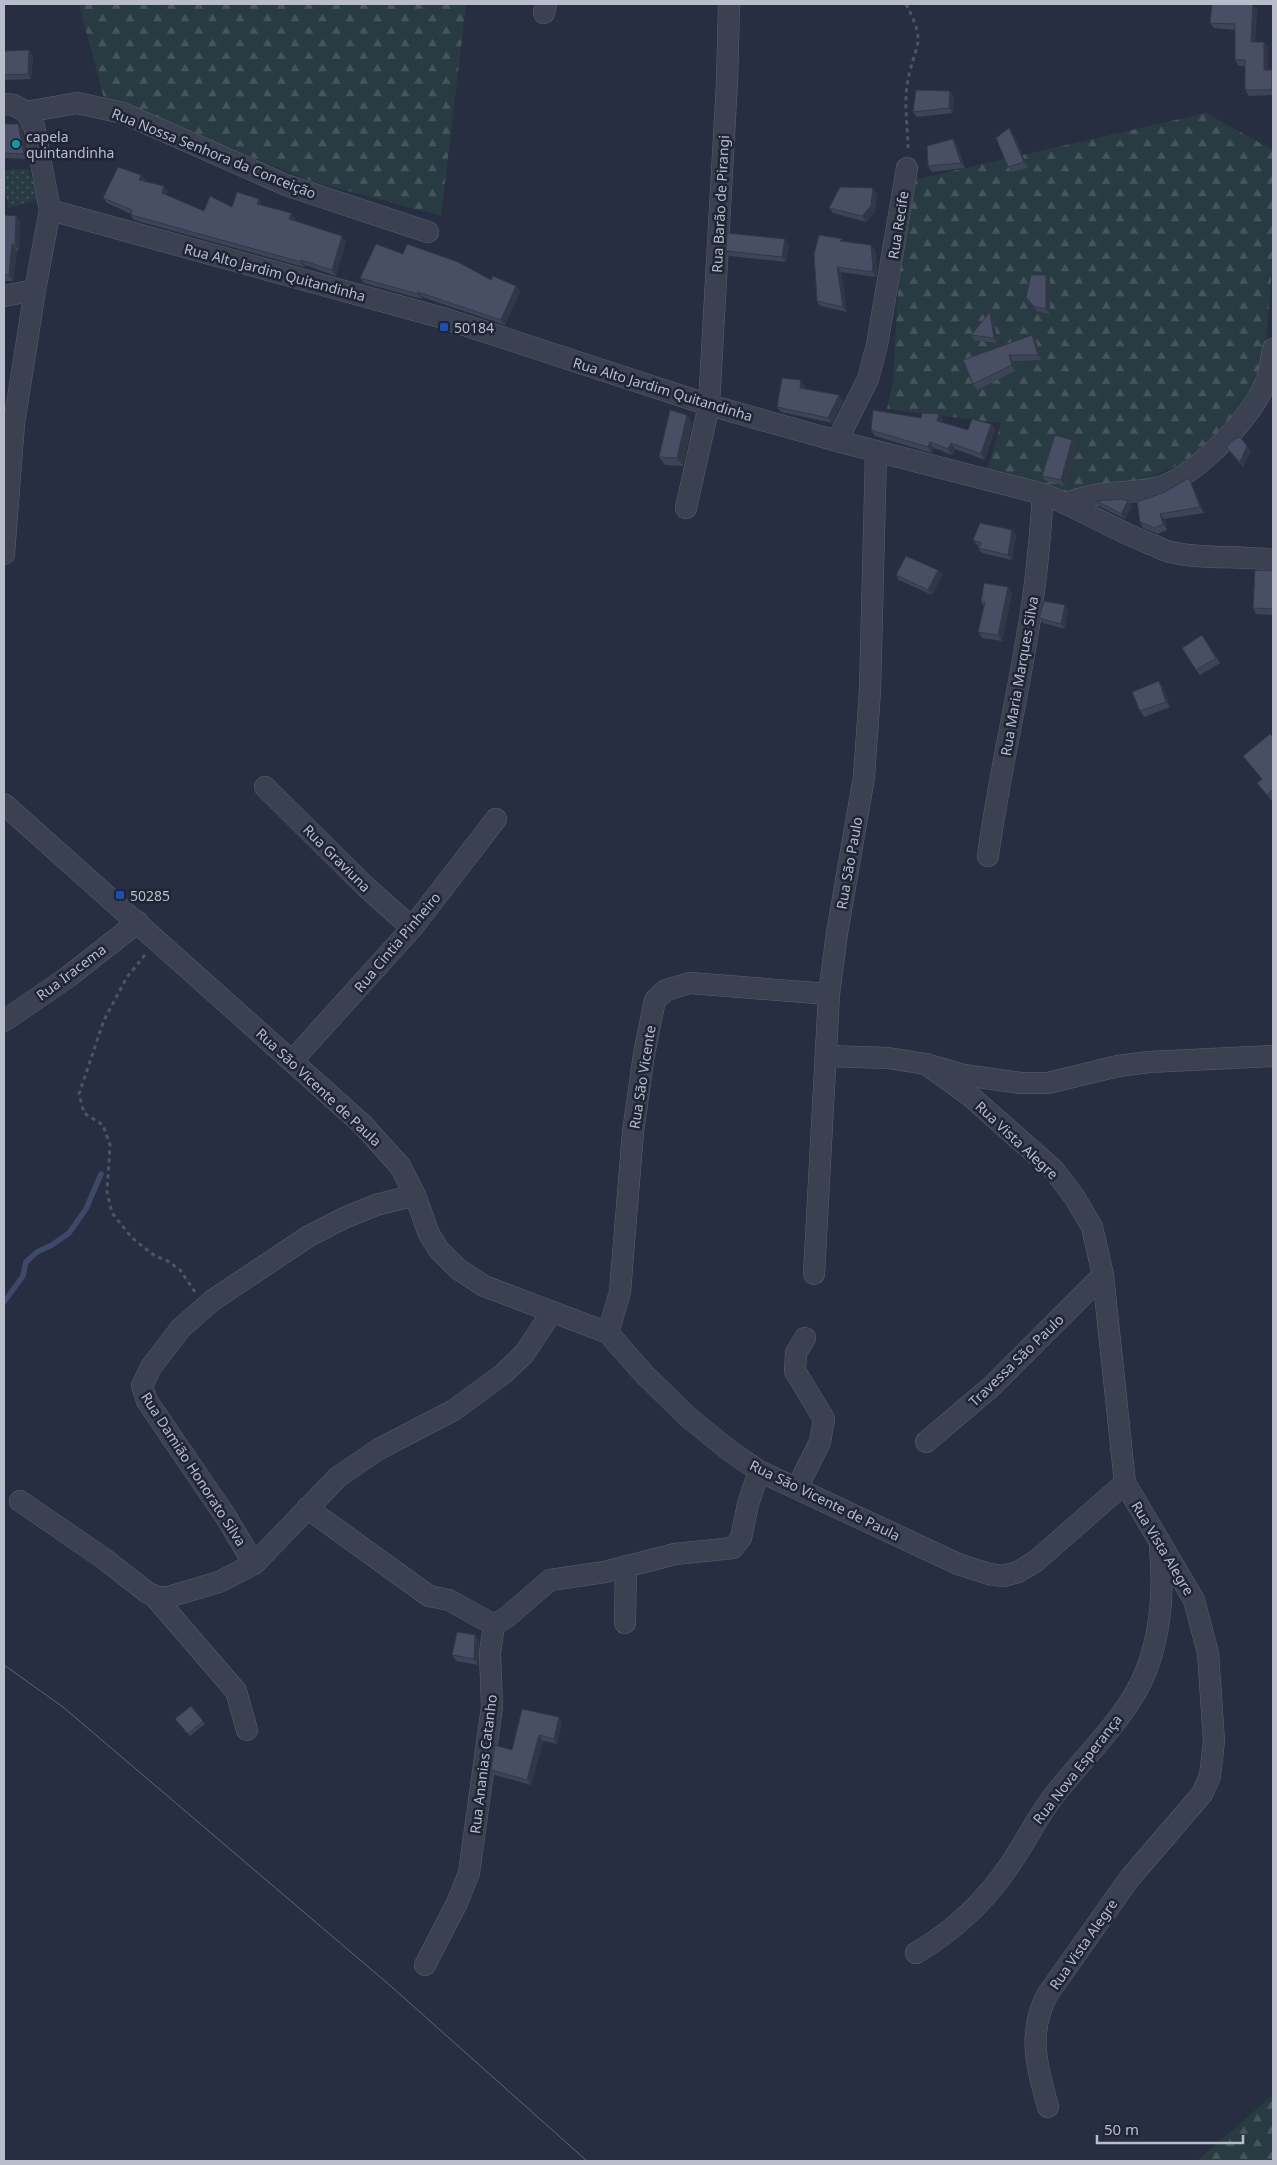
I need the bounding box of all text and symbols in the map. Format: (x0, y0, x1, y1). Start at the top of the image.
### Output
street label: Rua Nossa Senhora da Conceição (109, 103, 319, 203)
place label: capela quintandinha (26, 127, 114, 162)
street label: Rua Barão de Pirangi (707, 135, 733, 273)
marker: capela quintandinha (10, 138, 22, 150)
street label: Rua Recife (883, 190, 913, 260)
street label: Rua Alto Jardim Quitandinha (182, 239, 368, 305)
place label: 50184 (454, 318, 494, 337)
marker: 50184 (438, 321, 450, 333)
street label: Rua Alto Jardim Quitandinha (571, 353, 755, 425)
street label: Rua Maria Marques Silva (996, 595, 1042, 757)
street label: Rua São Paulo (832, 815, 866, 911)
street label: Rua Graviuna (299, 820, 375, 896)
place label: 50285 (130, 886, 170, 905)
street label: Rua Cintia Pinheiro (350, 888, 444, 996)
marker: 50285 (114, 889, 126, 901)
street label: Rua Iracema (32, 940, 110, 1004)
street label: Rua São Vicente de Paula (252, 1024, 386, 1150)
street label: Rua São Vicente (624, 1024, 660, 1130)
street label: Rua Vista Alegre (972, 1097, 1063, 1183)
street label: Travessa São Paulo (964, 1310, 1068, 1410)
street label: Rua Damião Honorato Silva (137, 1388, 251, 1550)
street label: Rua São Vicente de Paula (747, 1455, 903, 1545)
street label: Rua Vista Alegre (1127, 1497, 1199, 1599)
street label: Rua Ananias Catanho (465, 1693, 501, 1835)
street label: Rua Nova Esperança (1028, 1710, 1126, 1828)
street label: Rua Vista Alegre (1045, 1895, 1121, 1993)
scale bar (1097, 2112, 1243, 2144)
text: 50 m (1104, 2119, 1139, 2139)

